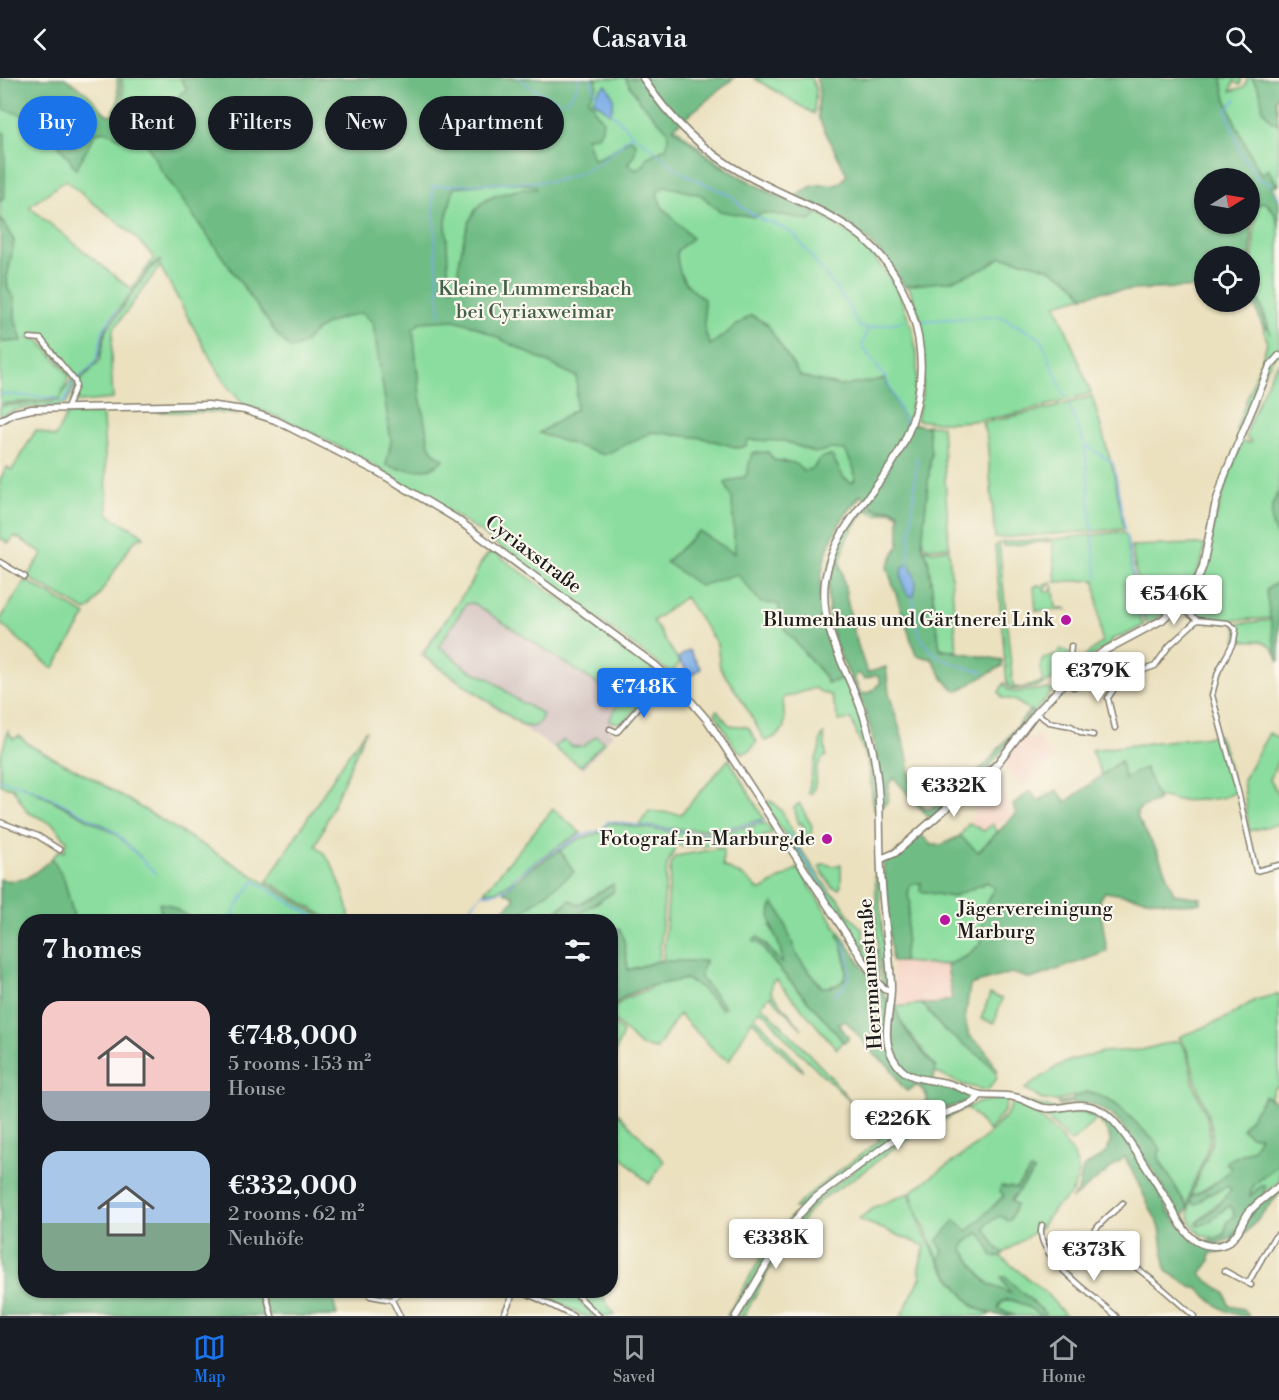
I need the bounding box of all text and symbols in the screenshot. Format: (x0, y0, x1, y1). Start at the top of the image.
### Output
text: Casavia (592, 22, 687, 56)
icon: back (24, 23, 57, 56)
icon: search (1222, 23, 1255, 56)
chip: Buy (18, 96, 97, 150)
chip: Rent (109, 96, 196, 150)
chip: Filters (208, 96, 313, 150)
chip: New (325, 96, 407, 150)
chip: Apartment (419, 96, 564, 150)
north arrow (1194, 168, 1260, 234)
map controls (1194, 168, 1260, 312)
button: locate (1194, 246, 1260, 312)
park label: Kleine Lummersbach bei Cyriaxweimar (438, 277, 632, 325)
street label: Cyriaxstraße (480, 510, 586, 600)
pin: €546K (1132, 575, 1216, 626)
text: €546K (1140, 582, 1208, 607)
place label: Blumenhaus und Gärtnerei Link (762, 608, 1056, 633)
marker: Blumenhaus und Gärtnerei Link (1059, 613, 1073, 627)
pin: €379K (1056, 652, 1140, 703)
text: €379K (1066, 659, 1130, 684)
pin: €748K (602, 668, 686, 719)
text: €748K (611, 675, 677, 700)
pin: €332K (912, 767, 996, 818)
text: €332K (921, 774, 987, 799)
place label: Fotograf-in-Marburg.de (599, 827, 815, 852)
marker: Fotograf-in-Marburg.de (820, 832, 834, 846)
street label: Herrmannstraße (853, 897, 889, 1051)
place label: Jägervereinigung Marburg (956, 897, 1113, 945)
marker: Jägervereinigung Marburg (938, 913, 952, 927)
text: 7 homes (42, 934, 142, 966)
icon: filters (561, 934, 594, 967)
text: €748,000 (228, 1020, 357, 1052)
icon: home (90, 1025, 162, 1097)
text: 5 rooms · 153 m² (228, 1052, 371, 1077)
text: House (228, 1077, 286, 1102)
pin: €226K (856, 1100, 940, 1151)
text: €226K (865, 1107, 931, 1132)
text: €332,000 (228, 1170, 357, 1202)
icon: home (90, 1175, 162, 1247)
text: 2 rooms · 62 m² (228, 1202, 364, 1227)
pin: €338K (734, 1219, 818, 1270)
text: €338K (743, 1226, 809, 1251)
text: Neuhöfe (228, 1227, 304, 1252)
pin: €373K (1052, 1231, 1136, 1282)
text: €373K (1062, 1238, 1126, 1263)
tab: Map (193, 1331, 226, 1387)
tab: Saved (613, 1331, 655, 1387)
tab: Home (1042, 1331, 1086, 1387)

